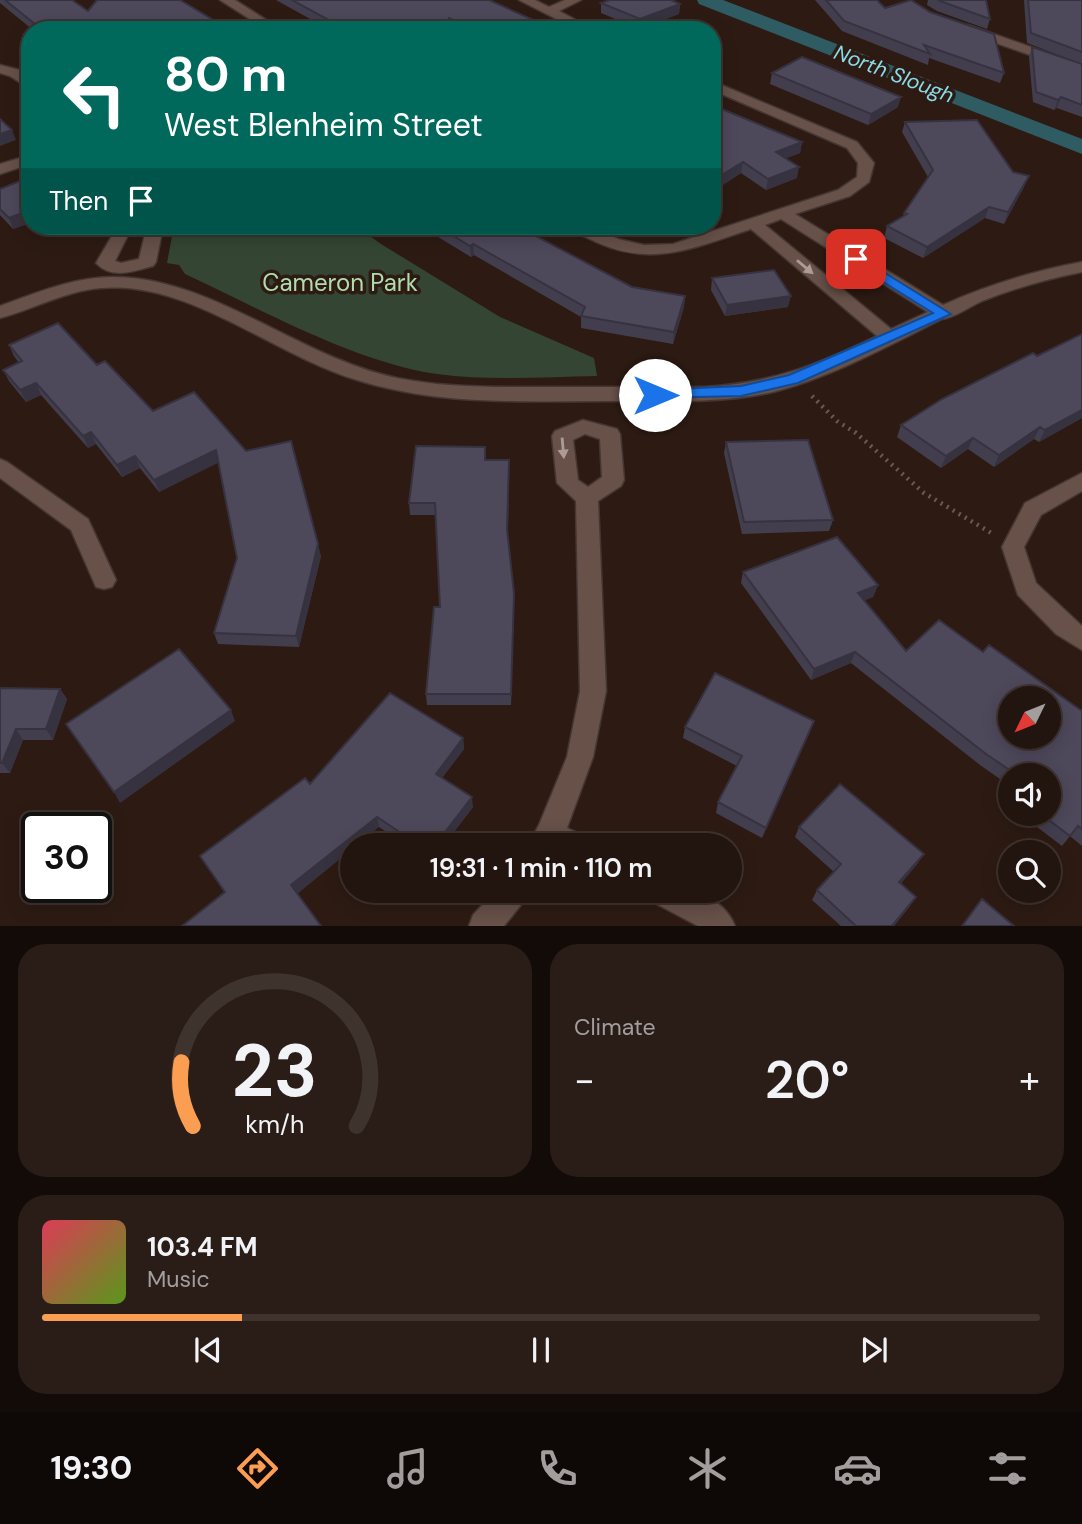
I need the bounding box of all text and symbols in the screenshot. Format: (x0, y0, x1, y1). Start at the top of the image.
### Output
water label: North Slough (830, 38, 958, 110)
text: 80 m (164, 42, 287, 106)
icon: left (49, 49, 140, 140)
text: West Blenheim Street (164, 104, 483, 146)
icon: arrive (122, 182, 160, 220)
text: Then (49, 184, 108, 218)
pin (826, 229, 886, 289)
icon: arrive (837, 240, 875, 278)
one-way arrow (797, 259, 814, 274)
park label: Cameron Park (262, 267, 418, 298)
position arrow (618, 358, 692, 432)
one-way arrow (558, 437, 569, 459)
north arrow (998, 686, 1060, 749)
map controls (998, 686, 1061, 903)
button: sound (998, 763, 1061, 826)
speed limit sign: 30 (21, 812, 112, 903)
button: search (998, 840, 1061, 903)
text: 19:31 · 1 min · 110 m (430, 851, 652, 885)
text: Climate (574, 1012, 656, 1042)
text: 23 (232, 1025, 318, 1120)
text: 20° (765, 1046, 849, 1114)
text: − (574, 1055, 595, 1105)
text: + (1019, 1055, 1040, 1105)
text: km/h (245, 1108, 305, 1141)
text: 103.4 FM (147, 1230, 258, 1264)
text: Music (147, 1264, 210, 1294)
icon: previous (189, 1331, 227, 1369)
icon: pause (522, 1331, 560, 1369)
icon: next (855, 1331, 893, 1369)
icon: directions (233, 1444, 282, 1493)
icon: music (383, 1444, 432, 1493)
icon: phone (533, 1444, 582, 1493)
icon: climate (683, 1444, 732, 1493)
icon: car (833, 1444, 882, 1493)
icon: filters (983, 1444, 1032, 1493)
text: 19:30 (50, 1447, 132, 1489)

